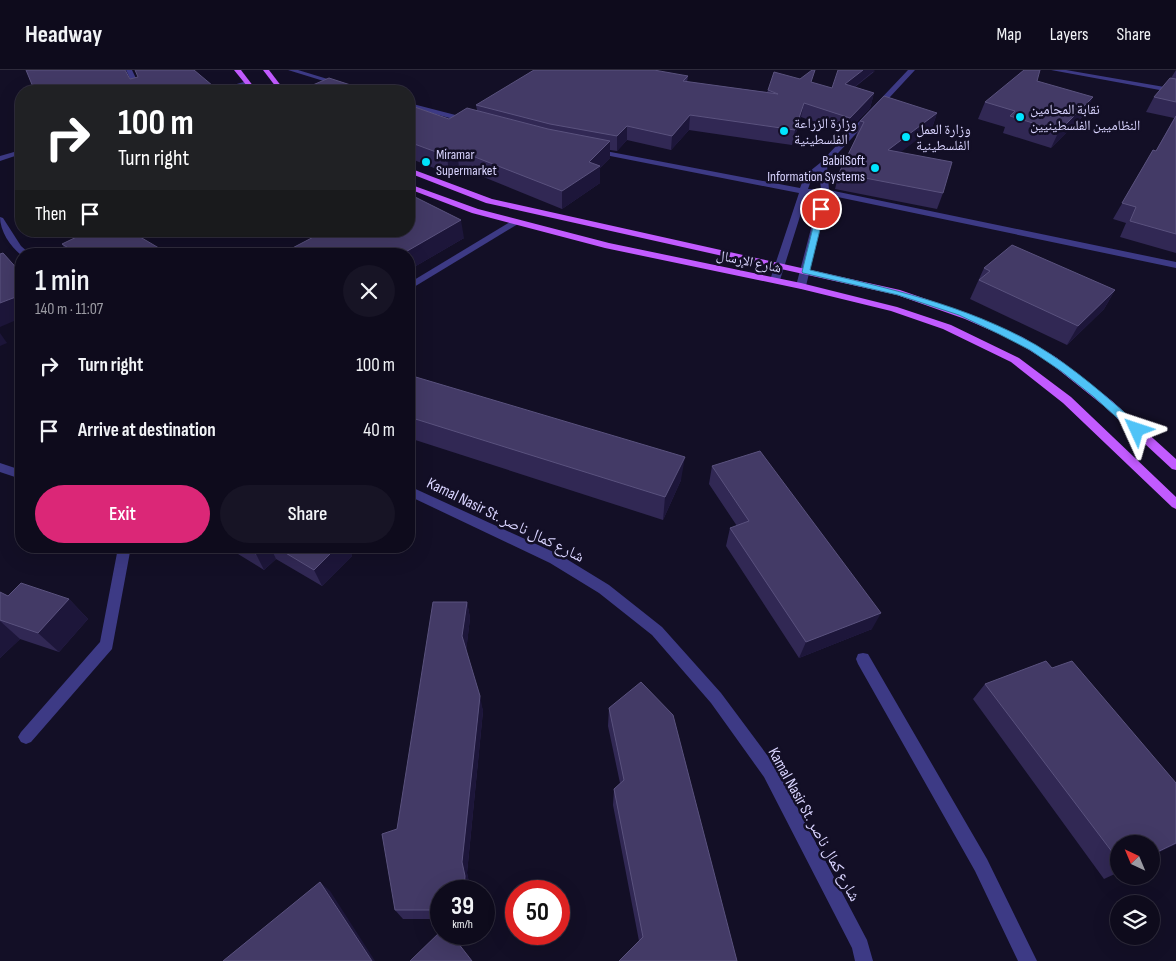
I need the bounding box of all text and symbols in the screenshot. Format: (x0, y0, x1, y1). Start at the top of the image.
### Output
text: Headway (25, 20, 102, 49)
text: Map (997, 24, 1022, 45)
text: Layers (1050, 24, 1089, 45)
text: Share (1117, 24, 1151, 45)
place label: نقابة المحامين النظاميين الفلسطينيين (1030, 101, 1140, 134)
text: 100 m (118, 102, 194, 145)
icon: right (35, 105, 100, 170)
marker: نقابة المحامين النظاميين الفلسطينيين (1014, 111, 1026, 123)
place label: وزارة الزراعة الفلسطينية (794, 115, 857, 148)
place label: وزارة العمل الفلسطينية (916, 121, 971, 154)
marker: وزارة الزراعة الفلسطينية (778, 125, 790, 137)
marker: وزارة العمل الفلسطينية (900, 131, 912, 143)
text: Turn right (118, 145, 189, 172)
place label: Miramar Supermarket (436, 146, 497, 179)
place label: BabilSoft Information Systems (767, 152, 865, 185)
marker: Miramar Supermarket (420, 156, 432, 168)
marker: BabilSoft Information Systems (869, 162, 881, 174)
pin (800, 188, 842, 230)
icon: arrive (807, 195, 835, 223)
icon: arrive (76, 200, 104, 228)
text: Then (35, 203, 66, 226)
street label: شارع الإرسال (715, 246, 783, 278)
text: 1 min (35, 263, 90, 299)
button: close (343, 265, 395, 317)
text: 140 m · 11:07 (35, 300, 103, 319)
icon: right (35, 352, 63, 380)
text: Turn right (78, 354, 143, 377)
text: 100 m (356, 354, 395, 377)
position arrow (1110, 403, 1162, 455)
icon: arrive (35, 417, 63, 445)
text: Arrive at destination (78, 419, 216, 442)
text: 40 m (363, 419, 395, 442)
street label: Kamal Nasir St. شارع كمال ناصر (424, 474, 587, 567)
button: Exit (35, 485, 210, 543)
button: Share (220, 485, 395, 543)
street label: Kamal Nasir St. شارع كمال ناصر (764, 745, 864, 905)
north arrow (1110, 835, 1160, 885)
map controls (1110, 835, 1160, 945)
speed limit sign: 50 (505, 880, 570, 945)
text: 39 (451, 891, 474, 922)
button: layers (1110, 895, 1160, 945)
text: km/h (452, 917, 473, 932)

